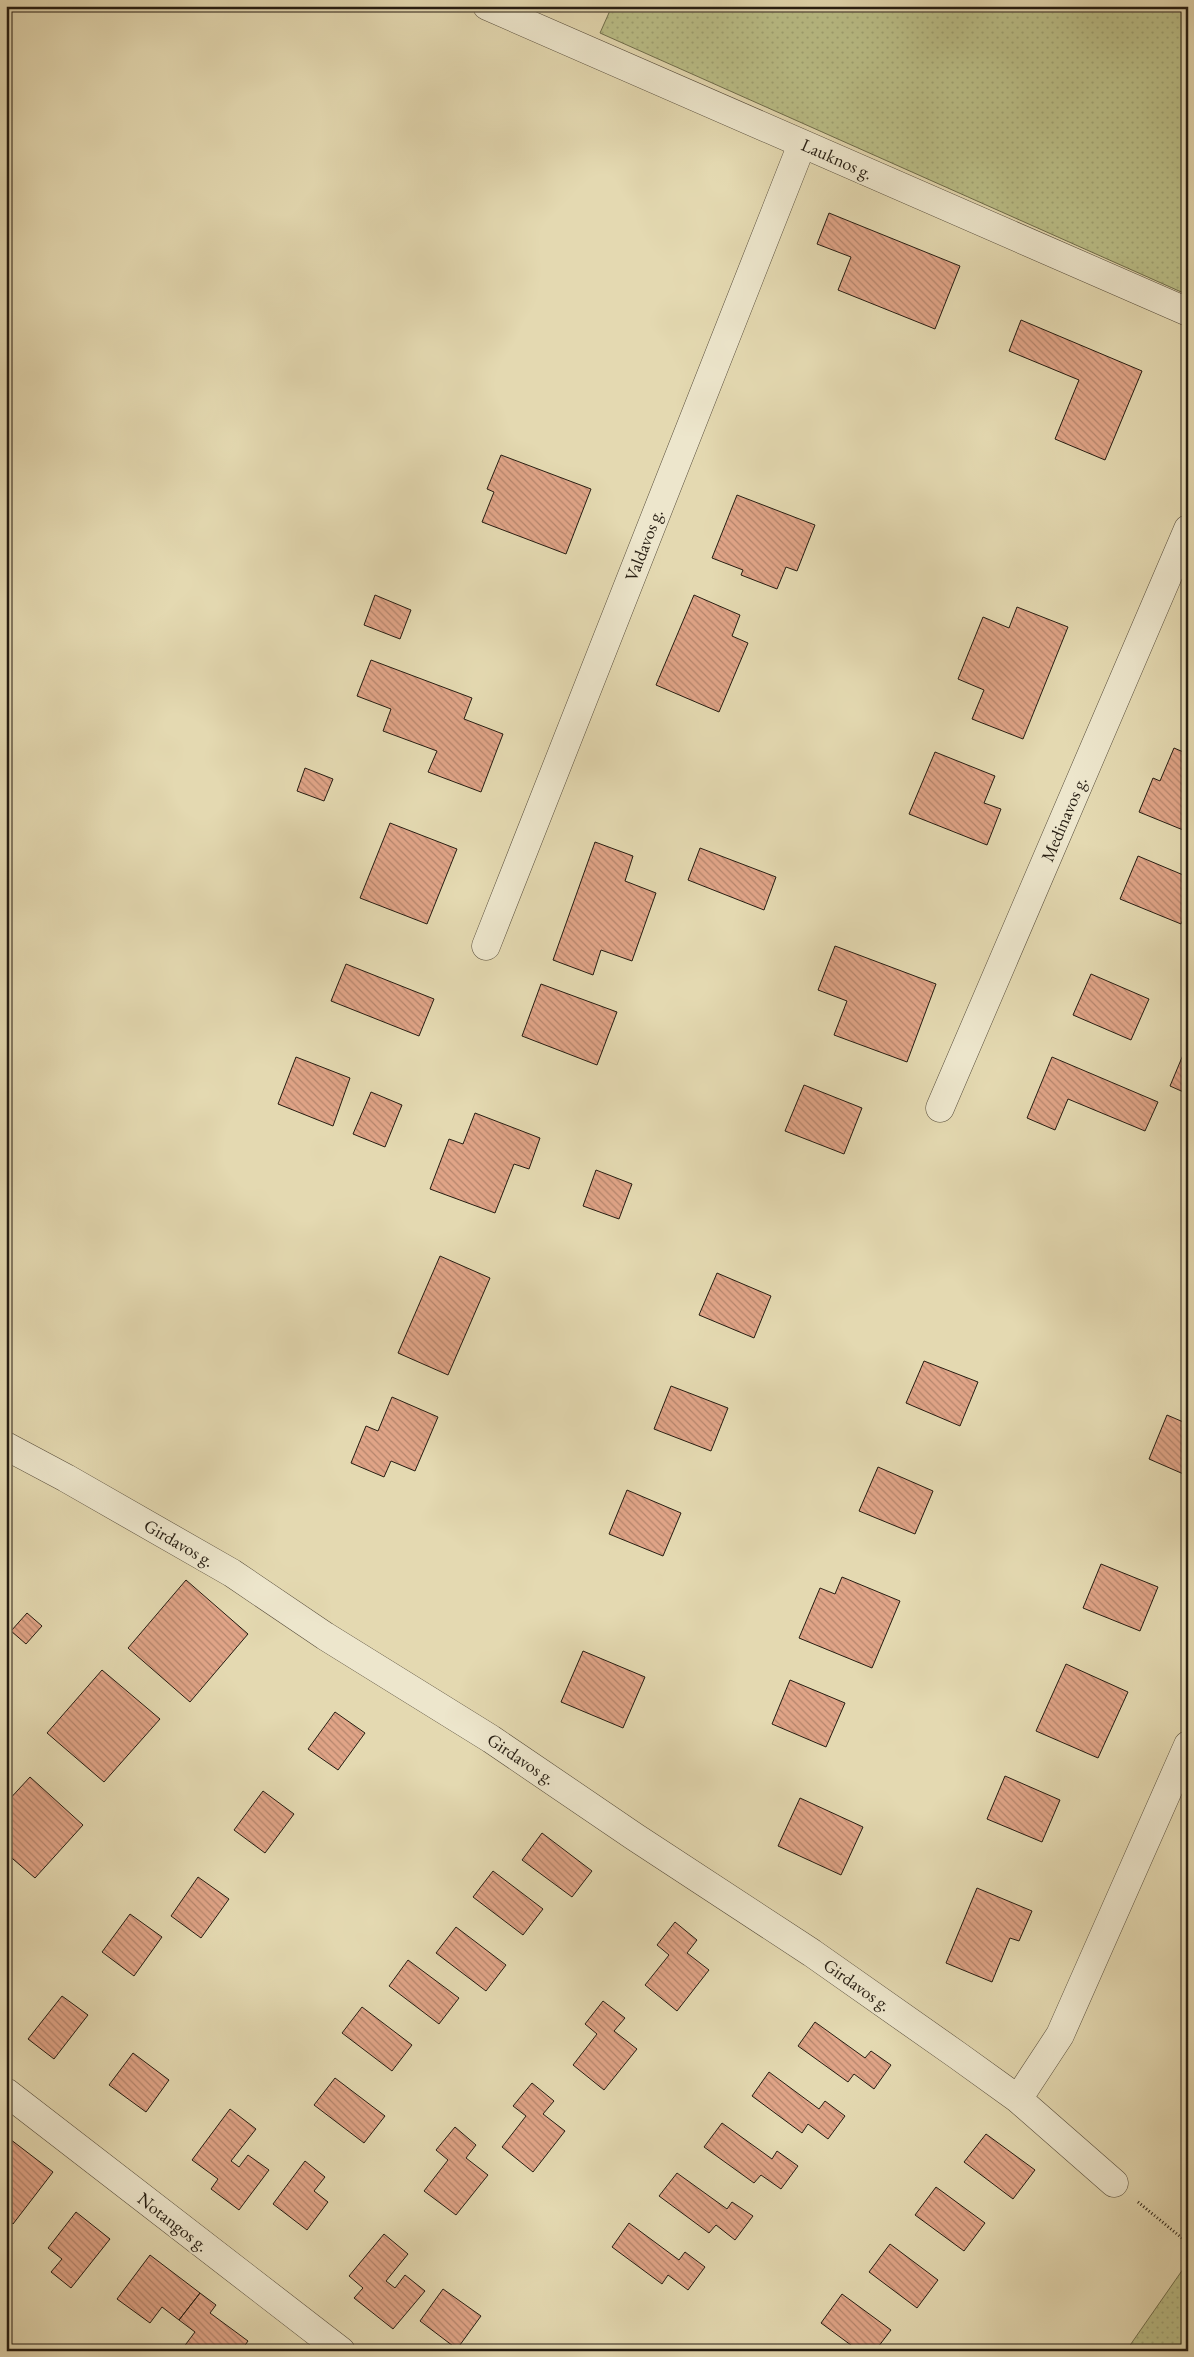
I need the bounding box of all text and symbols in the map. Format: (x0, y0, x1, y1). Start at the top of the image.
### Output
street label: Lauknos g. (798, 133, 876, 184)
street label: Valdavos g. (619, 505, 668, 584)
street label: Medinavos g. (1035, 773, 1092, 865)
street label: Girdavos g. (140, 1513, 218, 1572)
street label: Girdavos g. (483, 1727, 560, 1790)
street label: Girdavos g. (819, 1953, 896, 2016)
street label: Notangos g. (133, 2187, 213, 2256)

